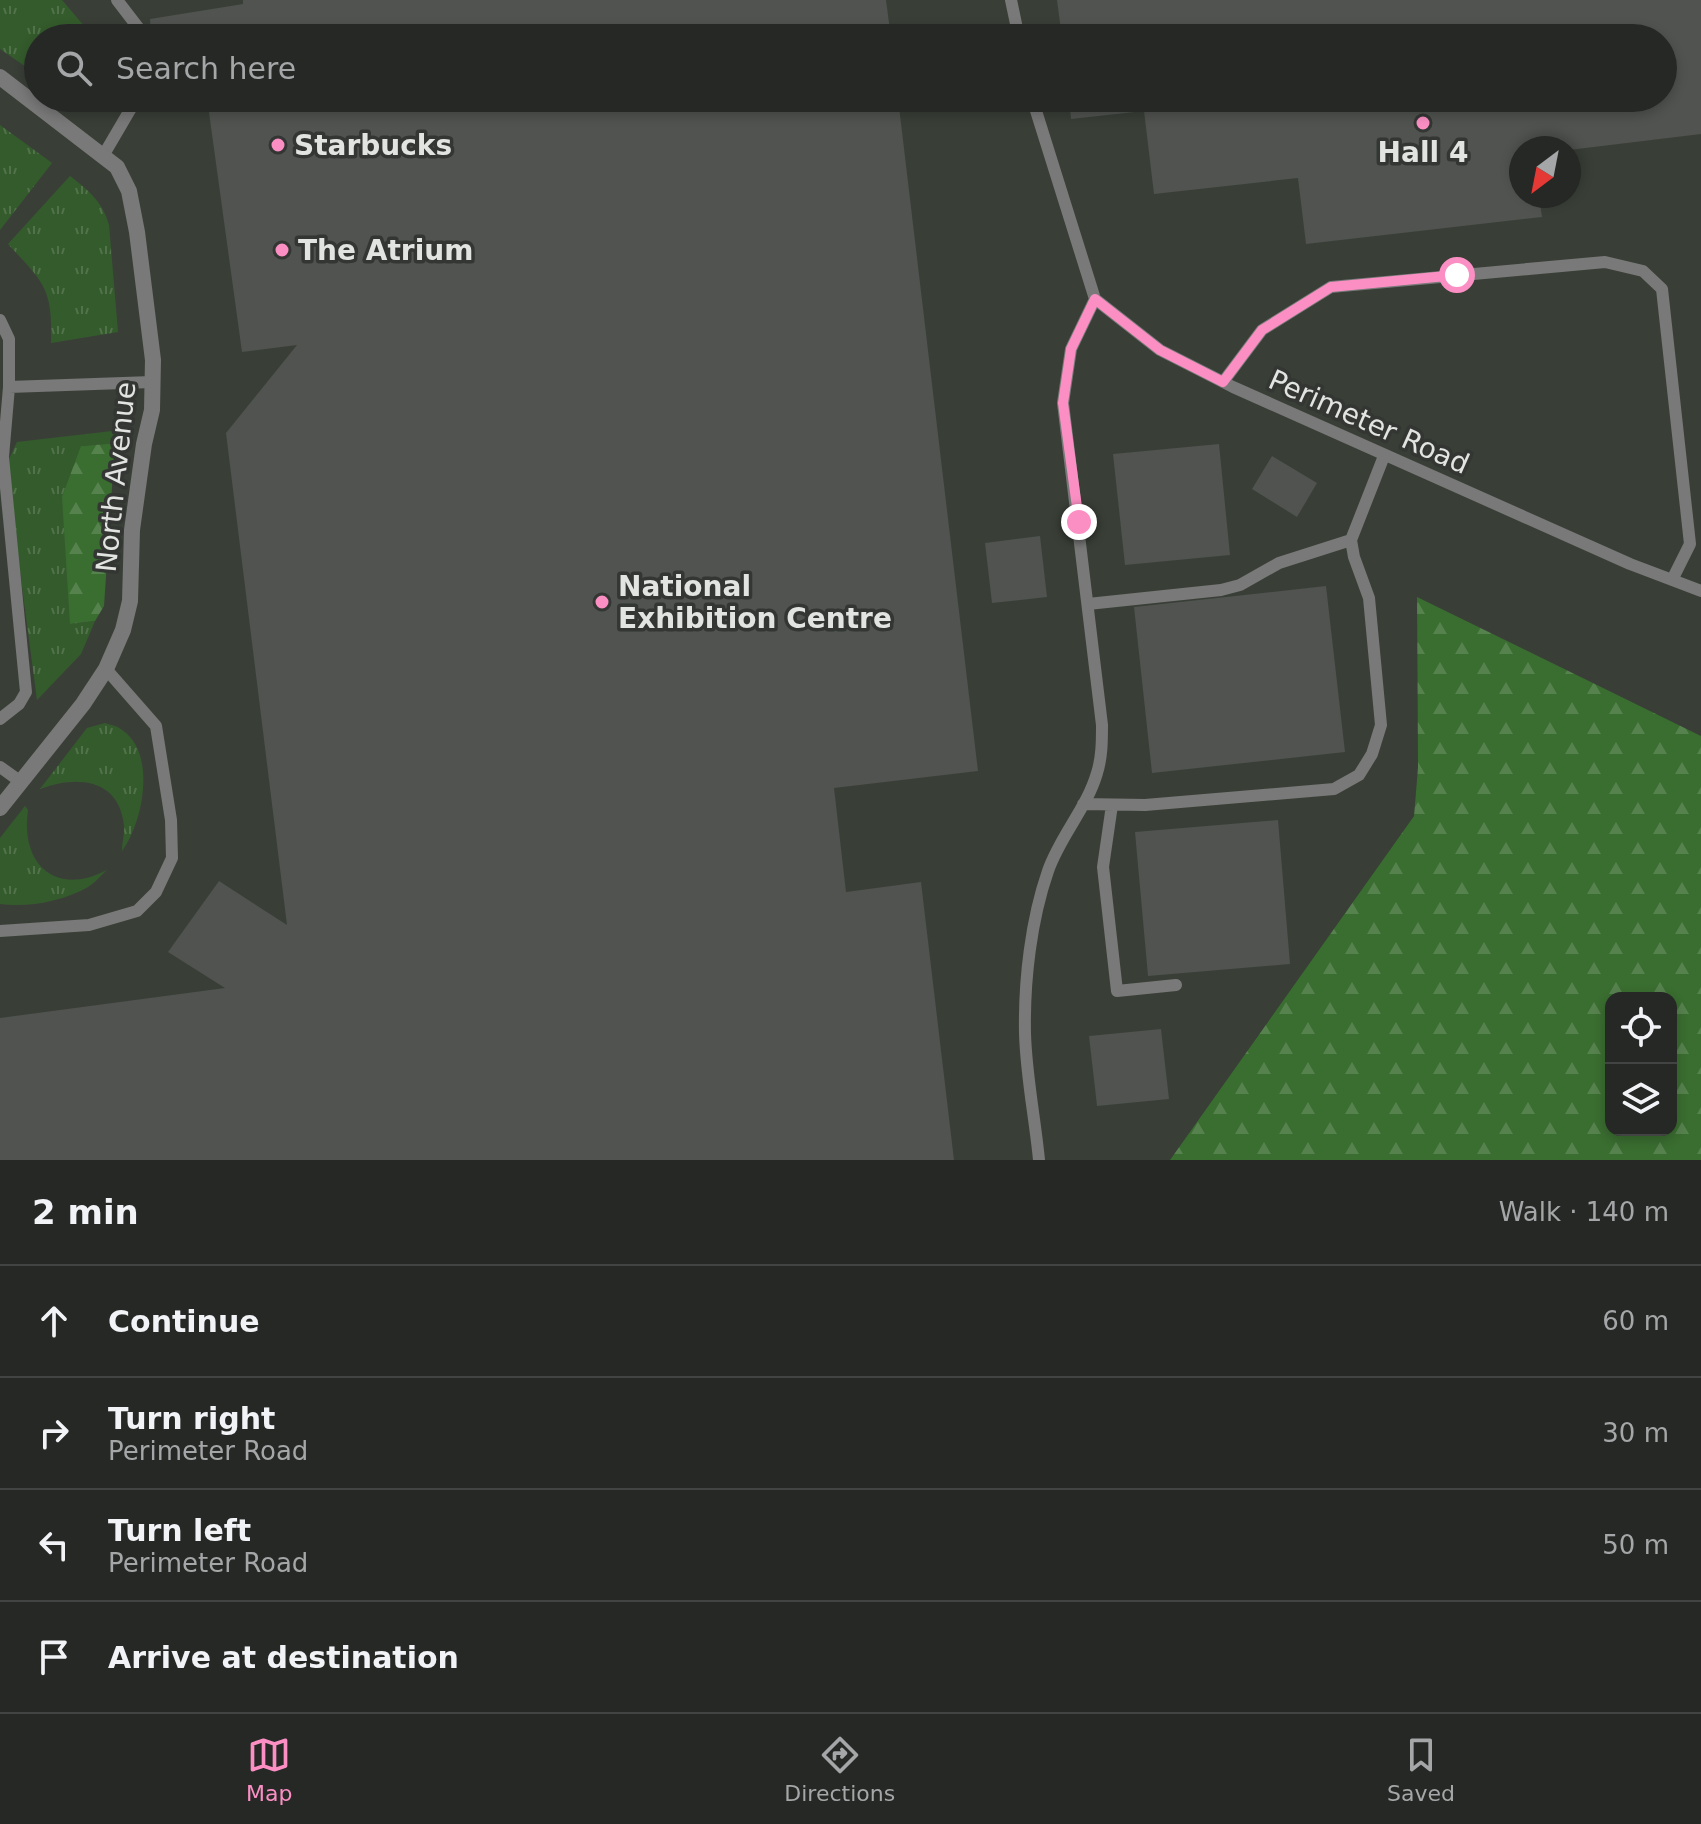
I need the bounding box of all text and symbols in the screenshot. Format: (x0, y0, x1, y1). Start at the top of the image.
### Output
search box (24, 24, 1677, 112)
icon: search (52, 46, 96, 90)
text: Search here (116, 51, 296, 86)
marker: Hall 4 (1414, 114, 1432, 132)
place label: Starbucks (294, 129, 452, 162)
marker: Starbucks (269, 136, 287, 154)
place label: Hall 4 (1378, 136, 1468, 169)
north arrow (1509, 136, 1581, 208)
place label: The Atrium (298, 234, 473, 267)
marker: The Atrium (273, 241, 291, 259)
route start (1439, 257, 1475, 293)
street label: Perimeter Road (1264, 363, 1474, 481)
street label: North Avenue (90, 380, 142, 574)
route end (1061, 504, 1097, 540)
place label: National Exhibition Centre (618, 570, 892, 635)
marker: National Exhibition Centre (593, 593, 611, 611)
map controls (1605, 992, 1677, 1136)
button: locate (1605, 992, 1677, 1064)
button: layers (1605, 1064, 1677, 1136)
text: 2 min (32, 1192, 139, 1232)
text: Walk · 140 m (1499, 1197, 1669, 1227)
icon: ahead (32, 1299, 76, 1343)
text: Continue (108, 1304, 260, 1339)
text: 60 m (1602, 1306, 1669, 1336)
text: Turn right (108, 1401, 275, 1436)
icon: right (32, 1411, 76, 1455)
text: 30 m (1602, 1418, 1669, 1448)
text: Perimeter Road (108, 1436, 308, 1466)
text: Turn left (108, 1513, 251, 1548)
icon: left (32, 1523, 76, 1567)
text: 50 m (1602, 1530, 1669, 1560)
text: Perimeter Road (108, 1548, 308, 1578)
icon: arrive (32, 1635, 76, 1679)
text: Arrive at destination (108, 1640, 459, 1675)
tab: Map (246, 1733, 292, 1806)
tab: Directions (784, 1733, 895, 1806)
tab: Saved (1387, 1733, 1455, 1806)

